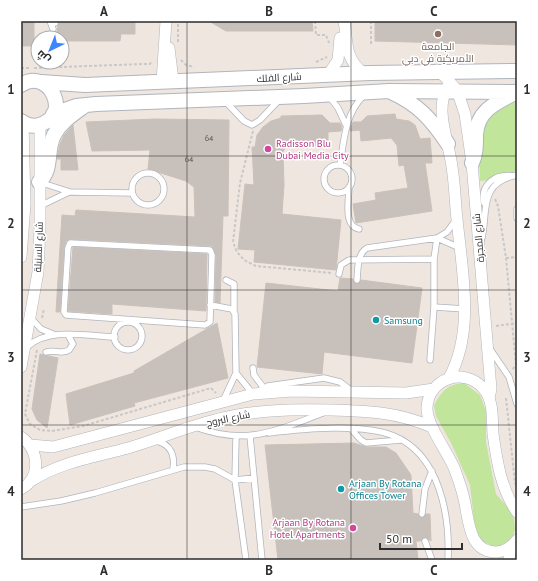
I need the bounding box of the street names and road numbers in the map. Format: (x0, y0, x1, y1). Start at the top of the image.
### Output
street label: شارع الفلك (256, 70, 302, 85)
street label: شارع المجرة (470, 213, 487, 263)
street label: شارع السنبلة (31, 221, 46, 273)
street label: شارع البروج (205, 407, 251, 429)

